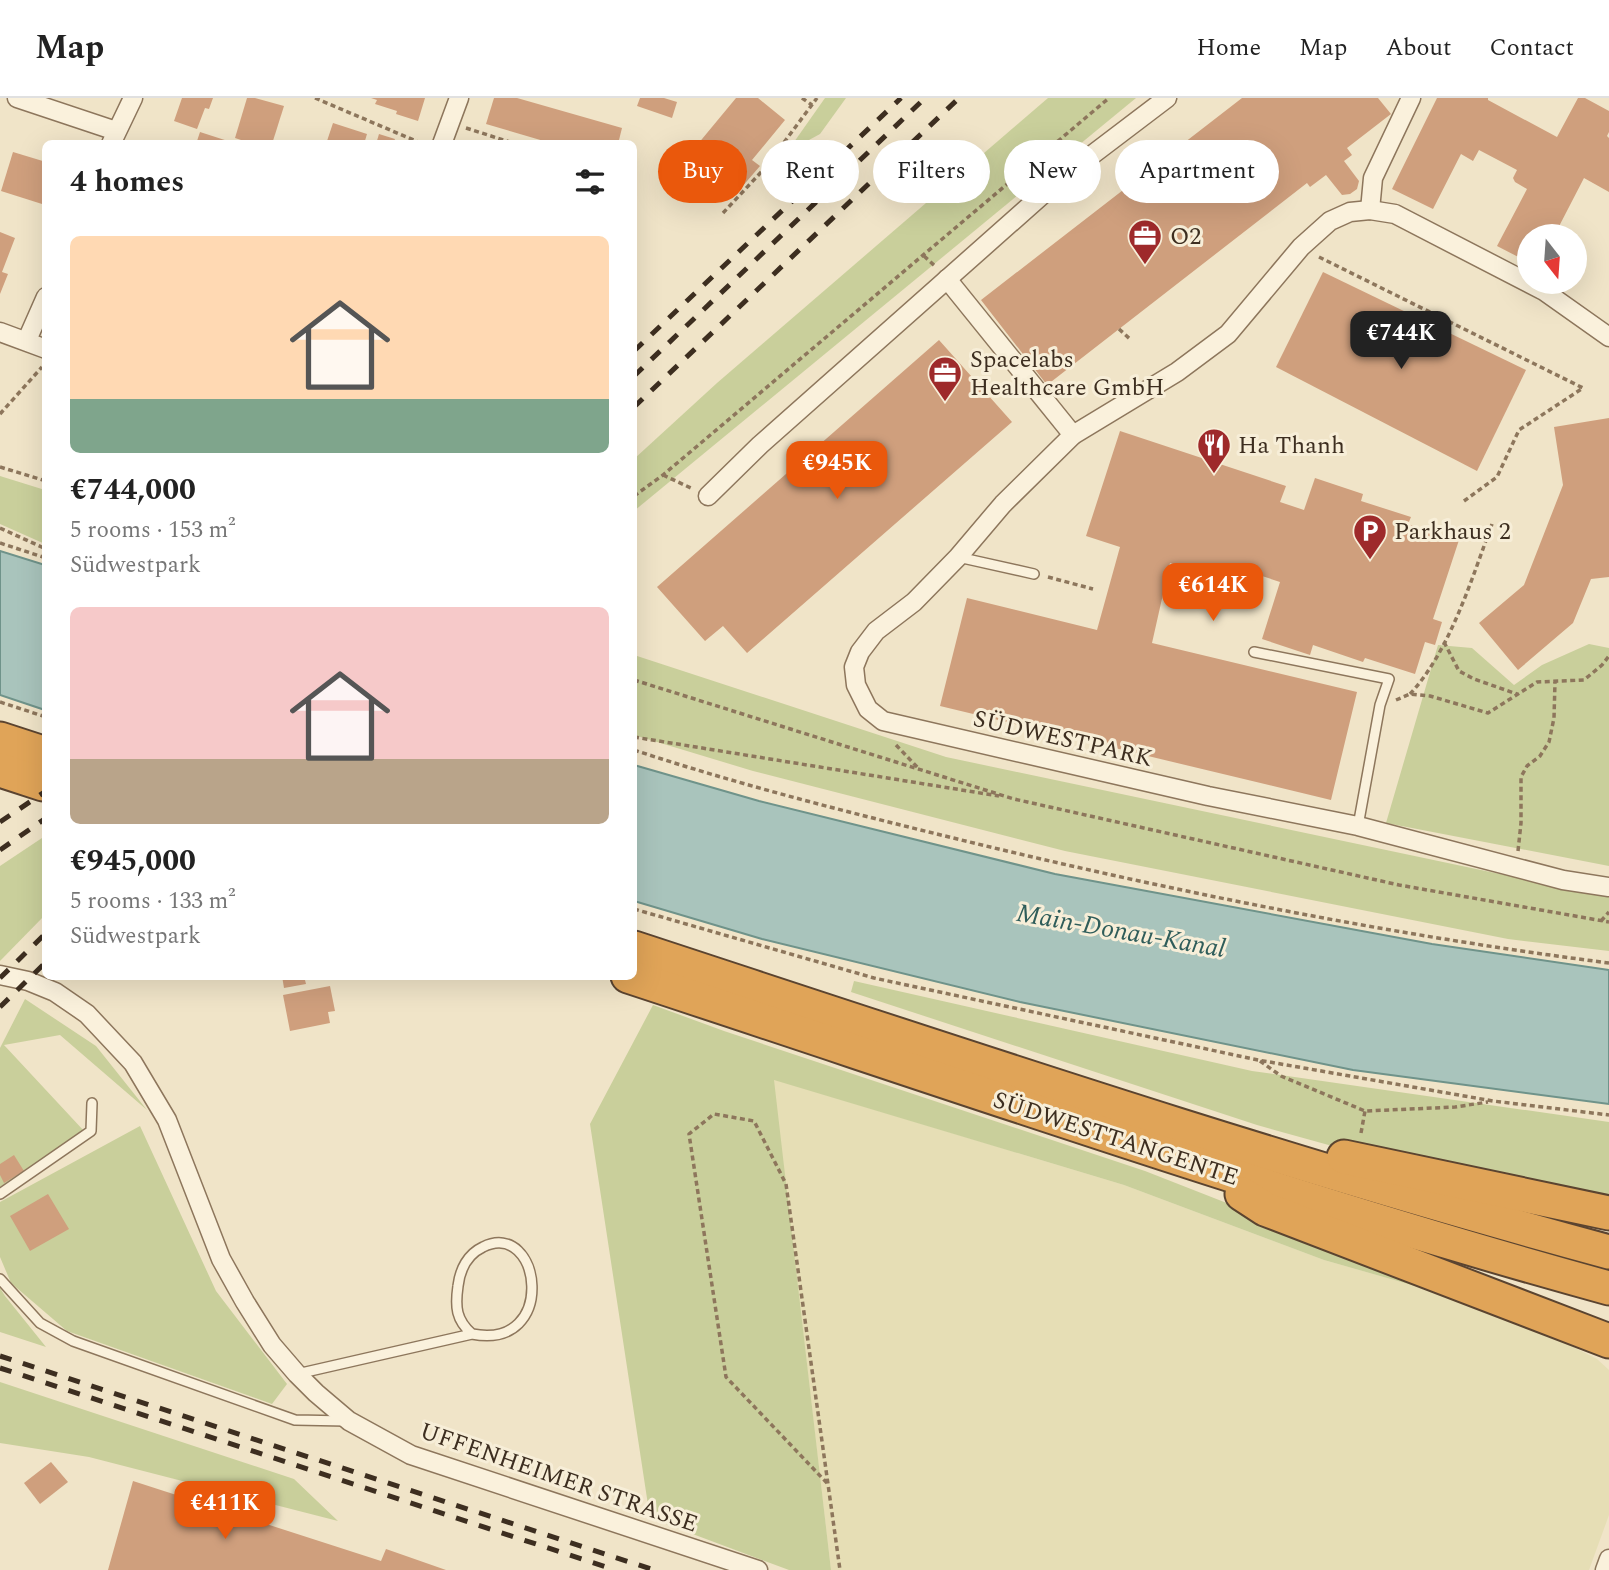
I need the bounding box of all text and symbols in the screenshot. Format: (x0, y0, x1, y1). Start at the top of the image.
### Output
text: Map (35, 23, 104, 73)
text: Home (1196, 30, 1261, 66)
text: Map (1299, 30, 1347, 66)
text: About (1385, 30, 1451, 66)
text: Contact (1489, 30, 1574, 66)
chip: Buy (658, 140, 747, 203)
chip: Rent (761, 140, 859, 203)
chip: Filters (873, 140, 990, 203)
chip: New (1004, 140, 1101, 203)
chip: Apartment (1115, 140, 1279, 203)
text: 4 homes (70, 159, 184, 205)
icon: filters (571, 163, 609, 201)
office icon: O2 (1126, 217, 1164, 266)
place label: O2 (1170, 219, 1201, 255)
north arrow (1517, 224, 1587, 294)
map controls (1517, 224, 1587, 294)
icon: home (277, 282, 403, 408)
pin: €744K (1352, 312, 1450, 371)
text: €744K (1366, 316, 1436, 351)
place label: Spacelabs Healthcare GmbH (970, 342, 1164, 406)
office icon: Spacelabs Healthcare GmbH (926, 354, 964, 403)
restaurant icon: Ha Thanh (1195, 426, 1233, 475)
place label: Ha Thanh (1238, 428, 1345, 464)
pin: €945K (788, 442, 886, 501)
text: €945K (802, 446, 872, 481)
text: €744,000 (70, 467, 196, 513)
parking icon: Parkhaus 2 (1351, 512, 1389, 561)
text: 5 rooms · 153 m² (70, 513, 236, 548)
place label: Parkhaus 2 (1394, 514, 1511, 550)
text: Südwestpark (70, 548, 201, 583)
pin: €614K (1164, 564, 1262, 623)
text: €614K (1178, 568, 1248, 603)
icon: home (277, 653, 403, 779)
street label: SÜDWESTPARK (970, 701, 1156, 777)
text: €945,000 (70, 838, 196, 884)
text: 5 rooms · 133 m² (70, 884, 236, 919)
water label: Main-Donau-Kanal (1013, 893, 1229, 969)
text: Südwestpark (70, 919, 201, 954)
street label: SÜDWESTTANGENTE (988, 1082, 1243, 1196)
street label: UFFENHEIMER STRASSE (415, 1413, 703, 1543)
pin: €411K (176, 1482, 274, 1541)
text: €411K (190, 1486, 260, 1521)

